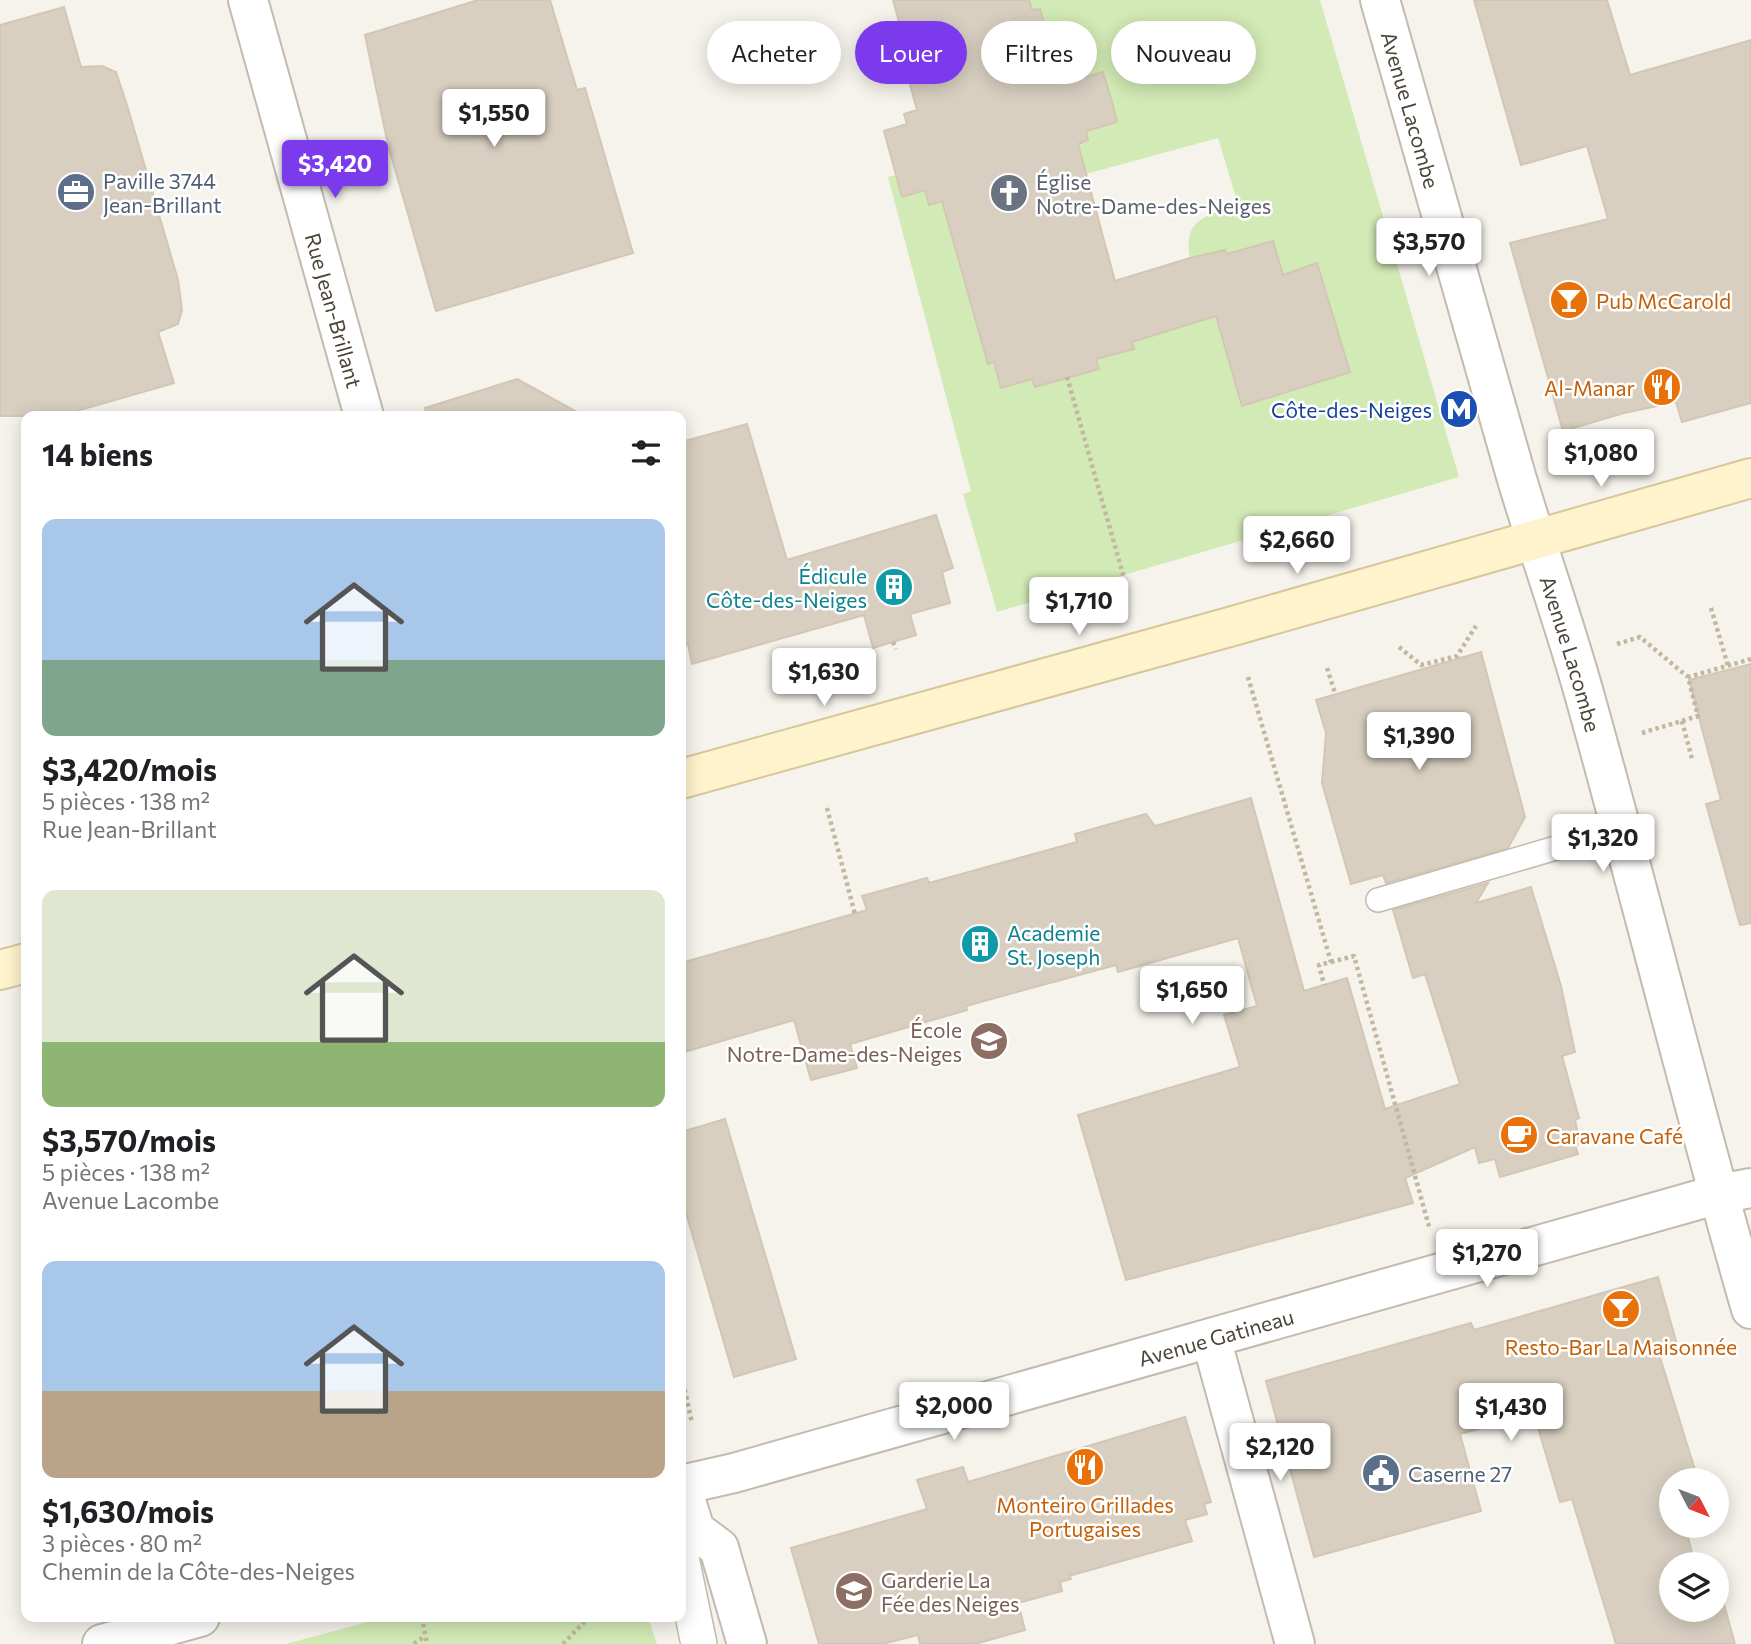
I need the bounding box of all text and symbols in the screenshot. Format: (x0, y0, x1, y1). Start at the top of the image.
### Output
chip: Acheter (707, 21, 841, 84)
chip: Louer (855, 21, 967, 84)
chip: Filtres (981, 21, 1097, 84)
chip: Nouveau (1111, 21, 1256, 84)
street label: Avenue Lacombe (1377, 28, 1446, 191)
pin: $1,550 (437, 90, 551, 149)
text: $1,550 (458, 98, 530, 126)
pin: $3,420 (278, 140, 392, 200)
text: $3,420 (298, 149, 372, 177)
place label: Paville 3744 Jean-Brillant (103, 168, 222, 217)
place label: Église Notre-Dame-des-Neiges (1036, 169, 1271, 218)
office icon: Paville 3744 Jean-Brillant (55, 171, 97, 213)
church icon: Église Notre-Dame-des-Neiges (988, 172, 1030, 214)
pin: $3,570 (1372, 218, 1486, 278)
text: $3,570 (1392, 227, 1466, 255)
street label: Rue Jean-Brillant (301, 230, 368, 390)
bar icon: Pub McCarold (1548, 279, 1590, 321)
place label: Pub McCarold (1596, 288, 1731, 313)
restaurant icon: Al-Manar (1641, 366, 1683, 408)
place label: Al-Manar (1544, 375, 1635, 400)
metro station icon: Côte-des-Neiges (1438, 388, 1480, 430)
place label: Côte-des-Neiges (1271, 397, 1432, 422)
pin: $1,080 (1544, 430, 1658, 489)
icon: filters (627, 434, 665, 472)
text: 14 biens (42, 435, 153, 472)
text: $1,080 (1564, 438, 1638, 466)
pin: $2,660 (1240, 516, 1354, 576)
text: $2,660 (1259, 525, 1335, 553)
place label: Édicule Côte-des-Neiges (706, 563, 867, 612)
icon: home (291, 564, 417, 690)
building icon: Édicule Côte-des-Neiges (873, 566, 915, 608)
street label: Avenue Lacombe (1536, 572, 1607, 734)
pin: $1,710 (1022, 578, 1136, 637)
text: $1,710 (1045, 586, 1113, 614)
pin: $1,630 (767, 648, 881, 708)
text: $1,630 (788, 657, 860, 685)
pin: $1,390 (1362, 712, 1476, 772)
text: $1,390 (1383, 721, 1455, 749)
text: $3,420/mois (42, 750, 217, 787)
text: 5 pièces · 138 m² (42, 787, 210, 815)
pin: $1,320 (1546, 814, 1660, 874)
text: Rue Jean-Brillant (42, 815, 217, 843)
text: $1,320 (1568, 823, 1638, 851)
place label: Academie St. Joseph (1007, 920, 1100, 969)
building icon: Academie St. Joseph (959, 923, 1001, 965)
icon: home (291, 935, 417, 1061)
pin: $1,650 (1135, 967, 1249, 1026)
text: $1,650 (1156, 975, 1228, 1003)
place label: École Notre-Dame-des-Neiges (727, 1017, 962, 1066)
school or university icon: École Notre-Dame-des-Neiges (968, 1020, 1010, 1062)
cafe icon: Caravane Café (1498, 1114, 1540, 1156)
text: $3,570/mois (42, 1121, 216, 1158)
place label: Caravane Café (1546, 1123, 1683, 1148)
text: 5 pièces · 138 m² (42, 1158, 210, 1186)
text: Avenue Lacombe (42, 1186, 219, 1214)
pin: $1,270 (1430, 1230, 1544, 1289)
text: $1,270 (1452, 1238, 1522, 1266)
bar icon: Resto-Bar La Maisonnée (1600, 1288, 1642, 1330)
street label: Avenue Gatineau (1135, 1303, 1296, 1370)
icon: home (291, 1306, 417, 1432)
place label: Resto-Bar La Maisonnée (1505, 1334, 1737, 1359)
pin: $2,000 (897, 1382, 1011, 1442)
pin: $1,430 (1454, 1384, 1568, 1443)
text: $2,000 (915, 1391, 993, 1419)
text: $1,430 (1475, 1392, 1547, 1420)
pin: $2,120 (1223, 1424, 1337, 1483)
text: $2,120 (1246, 1432, 1315, 1460)
restaurant icon: Monteiro Grillades Portugaises (1064, 1446, 1106, 1488)
public building icon: Caserne 27 (1360, 1452, 1402, 1494)
place label: Caserne 27 (1408, 1461, 1512, 1486)
north arrow (1659, 1468, 1729, 1538)
map controls (1659, 1468, 1729, 1622)
text: $1,630/mois (42, 1492, 214, 1529)
place label: Monteiro Grillades Portugaises (996, 1492, 1174, 1541)
text: 3 pièces · 80 m² (42, 1529, 202, 1557)
button: layers (1659, 1552, 1729, 1622)
text: Chemin de la Côte-des-Neiges (42, 1557, 355, 1585)
place label: Garderie La Fée des Neiges (881, 1567, 1020, 1616)
school or university icon: Garderie La Fée des Neiges (833, 1570, 875, 1612)

